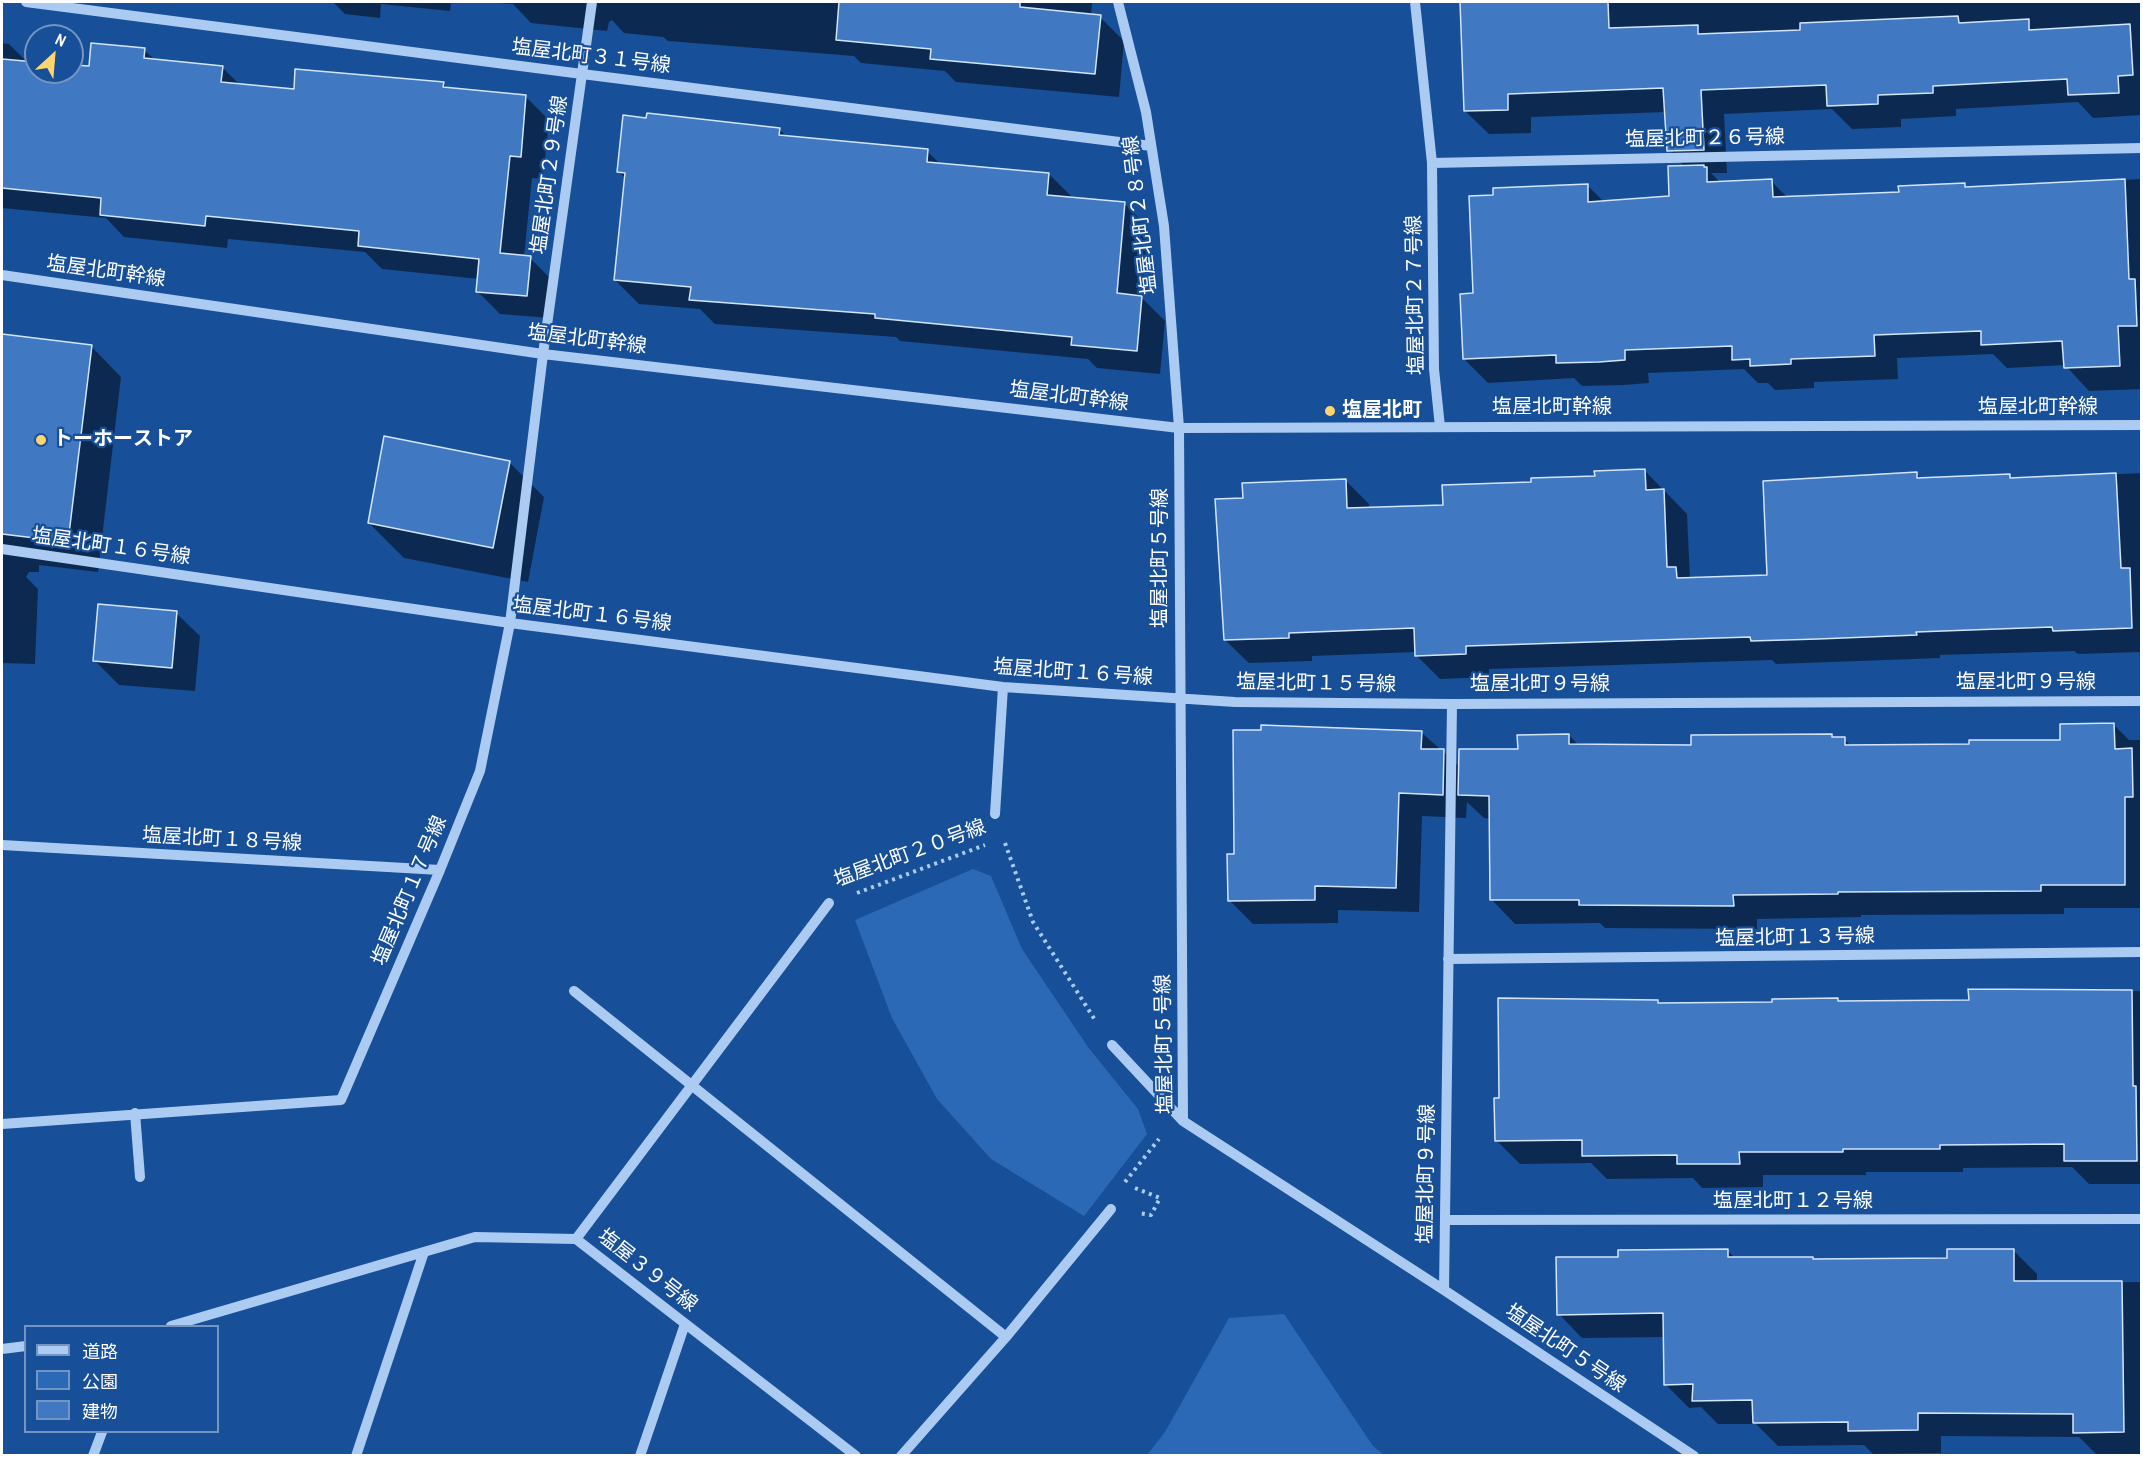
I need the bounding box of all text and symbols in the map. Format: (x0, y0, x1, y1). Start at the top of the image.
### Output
north arrow (24, 24, 84, 84)
text: N (52, 28, 70, 52)
street label: 塩屋北町３１号線 (510, 35, 672, 79)
street label: 塩屋北町２９号線 (527, 94, 573, 256)
street label: 塩屋北町２６号線 (1625, 126, 1785, 152)
street label: 塩屋北町２８号線 (1119, 134, 1163, 296)
street label: 塩屋北町２７号線 (1403, 215, 1429, 375)
street label: 塩屋北町幹線 (45, 252, 167, 292)
street label: 塩屋北町幹線 (526, 321, 648, 359)
street label: 塩屋北町幹線 (1008, 378, 1130, 416)
street label: 塩屋北町幹線 (1492, 396, 1612, 420)
street label: 塩屋北町幹線 (1978, 396, 2098, 420)
place label: 塩屋北町 (1342, 399, 1422, 423)
marker: 塩屋北町 (1323, 404, 1337, 418)
place label: トーホーストア (53, 428, 193, 452)
marker: トーホーストア (34, 433, 48, 447)
street label: 塩屋北町５号線 (1149, 488, 1173, 628)
street label: 塩屋北町１６号線 (30, 524, 192, 570)
street label: 塩屋北町１６号線 (511, 593, 673, 637)
street label: 塩屋北町１６号線 (992, 655, 1154, 691)
street label: 塩屋北町１５号線 (1236, 671, 1396, 697)
street label: 塩屋北町９号線 (1956, 671, 2096, 695)
street label: 塩屋北町９号線 (1470, 673, 1610, 697)
street label: 塩屋北町１７号線 (368, 813, 452, 969)
street label: 塩屋北町２０号線 (831, 815, 989, 893)
street label: 塩屋北町１８号線 (141, 824, 303, 856)
street label: 塩屋北町１３号線 (1715, 925, 1875, 951)
street label: 塩屋北町５号線 (1152, 974, 1178, 1114)
street label: 塩屋北町９号線 (1414, 1104, 1440, 1244)
street label: 塩屋北町１２号線 (1713, 1190, 1873, 1214)
street label: 塩屋３９号線 (592, 1225, 702, 1317)
street label: 塩屋北町５号線 (1500, 1300, 1630, 1398)
legend (24, 1325, 219, 1433)
text: 道路 (82, 1339, 118, 1364)
text: 公園 (82, 1369, 118, 1394)
text: 建物 (82, 1399, 118, 1424)

